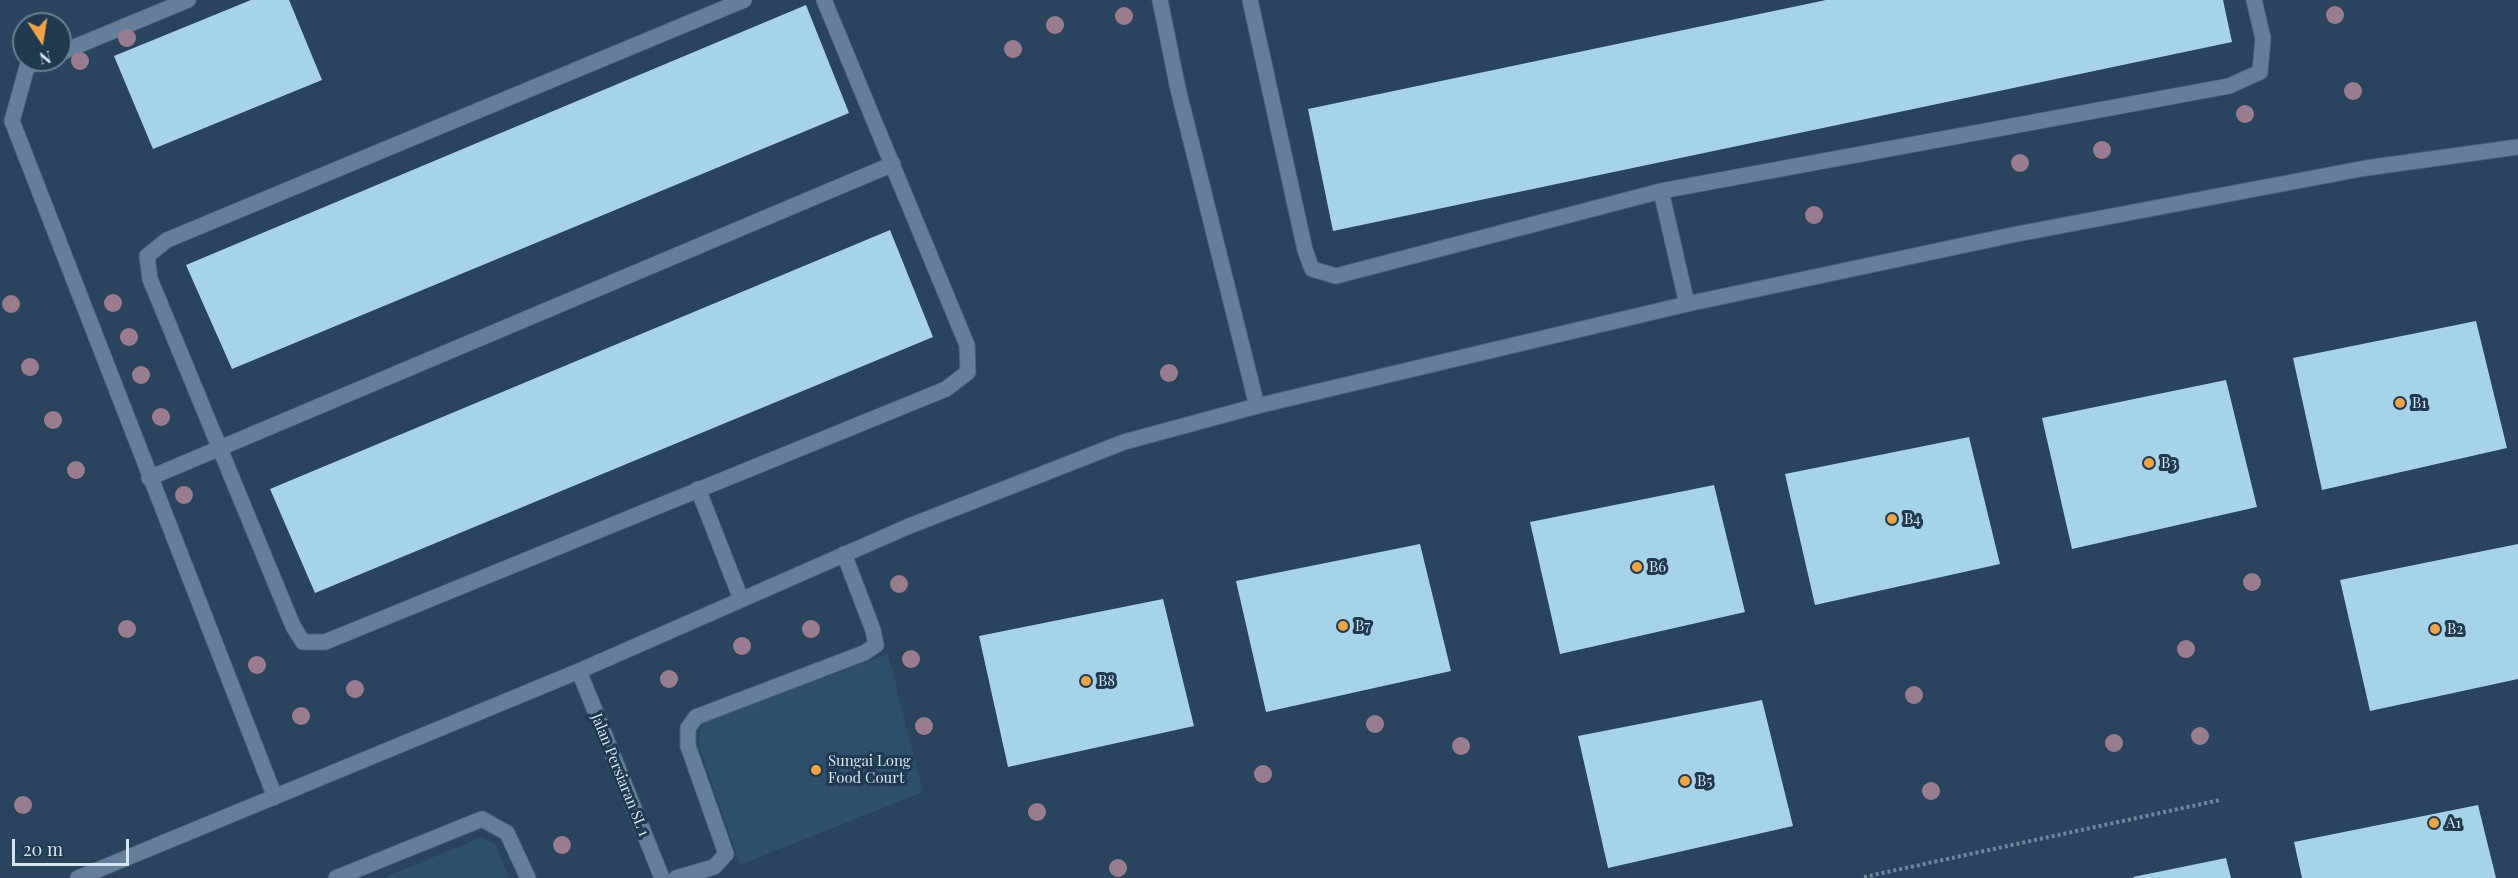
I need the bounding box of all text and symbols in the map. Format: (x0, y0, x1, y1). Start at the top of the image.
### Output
north arrow (12, 12, 72, 72)
text: N (38, 47, 53, 70)
place label: B1 (2412, 394, 2427, 412)
marker: B1 (2393, 396, 2407, 410)
place label: B3 (2161, 454, 2177, 472)
marker: B3 (2142, 456, 2156, 470)
place label: B4 (1904, 510, 1921, 528)
marker: B4 (1885, 512, 1899, 526)
place label: B6 (1649, 558, 1666, 576)
marker: B6 (1630, 560, 1644, 574)
place label: B7 (1355, 617, 1370, 635)
marker: B7 (1336, 619, 1350, 633)
place label: B2 (2447, 620, 2464, 638)
marker: B2 (2428, 622, 2442, 636)
place label: B8 (1098, 672, 1115, 690)
marker: B8 (1079, 674, 1093, 688)
street label: Jalan Persiaran SL 1 (587, 711, 653, 839)
place label: Sungai Long Food Court (828, 752, 911, 787)
marker: Sungai Long Food Court (809, 763, 823, 777)
place label: B5 (1697, 772, 1713, 790)
marker: B5 (1678, 774, 1692, 788)
place label: A1 (2446, 814, 2461, 832)
marker: A1 (2427, 816, 2441, 830)
scale bar (15, 827, 132, 865)
text: 20 m (23, 837, 63, 861)

